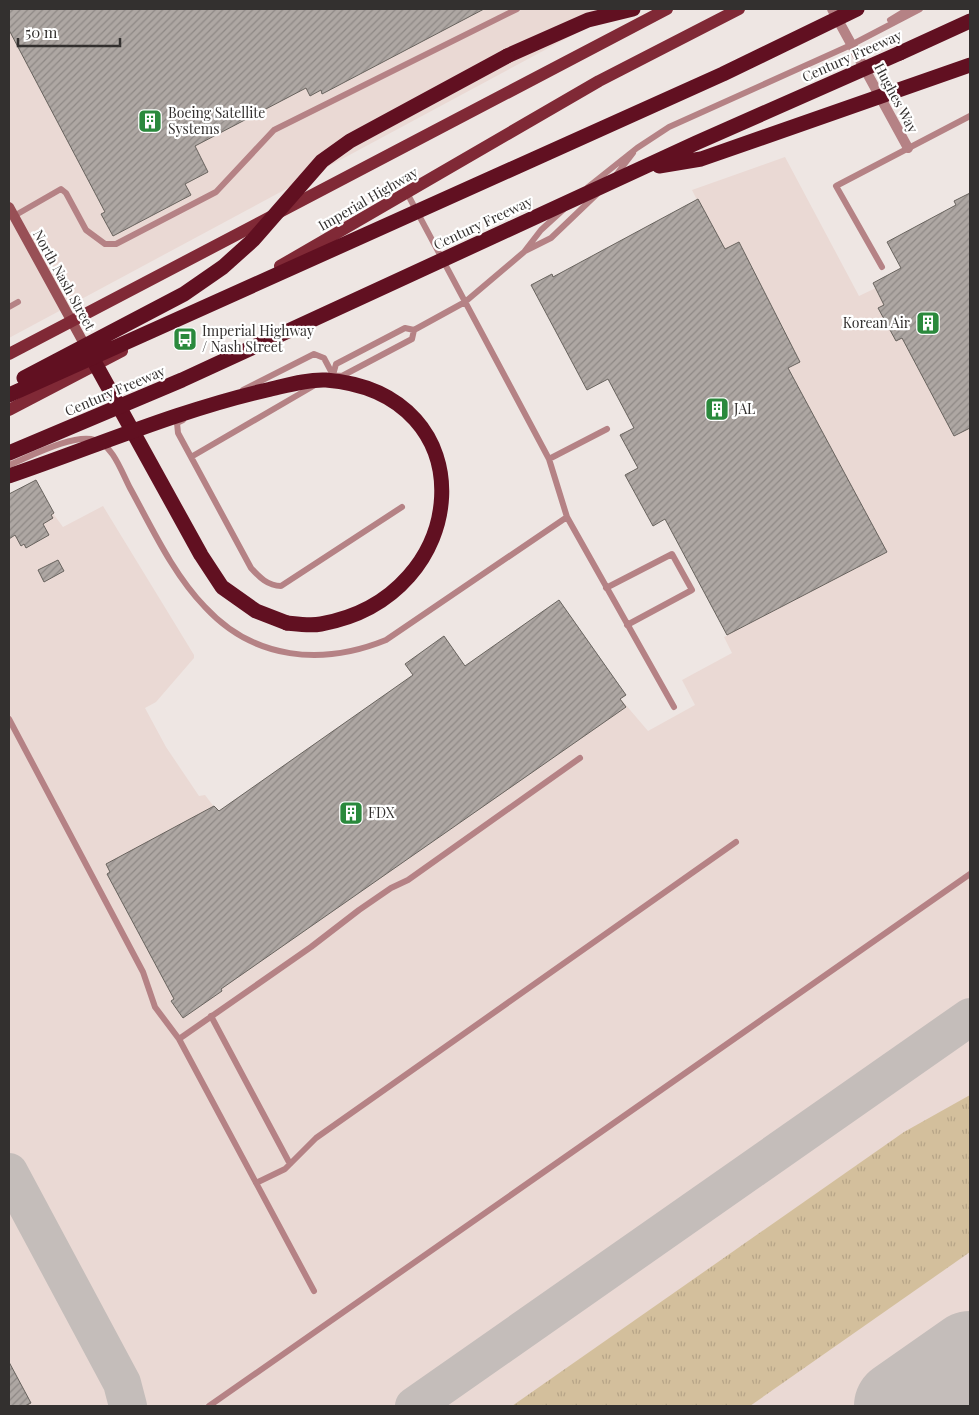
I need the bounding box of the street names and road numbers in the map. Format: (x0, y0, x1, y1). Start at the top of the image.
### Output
street label: Century Freeway (799, 25, 905, 86)
street label: Hughes Way (870, 60, 923, 136)
street label: Imperial Highway (314, 162, 421, 235)
street label: Century Freeway (430, 191, 535, 254)
street label: North Nash Street (29, 226, 100, 334)
street label: Century Freeway (62, 361, 168, 420)

